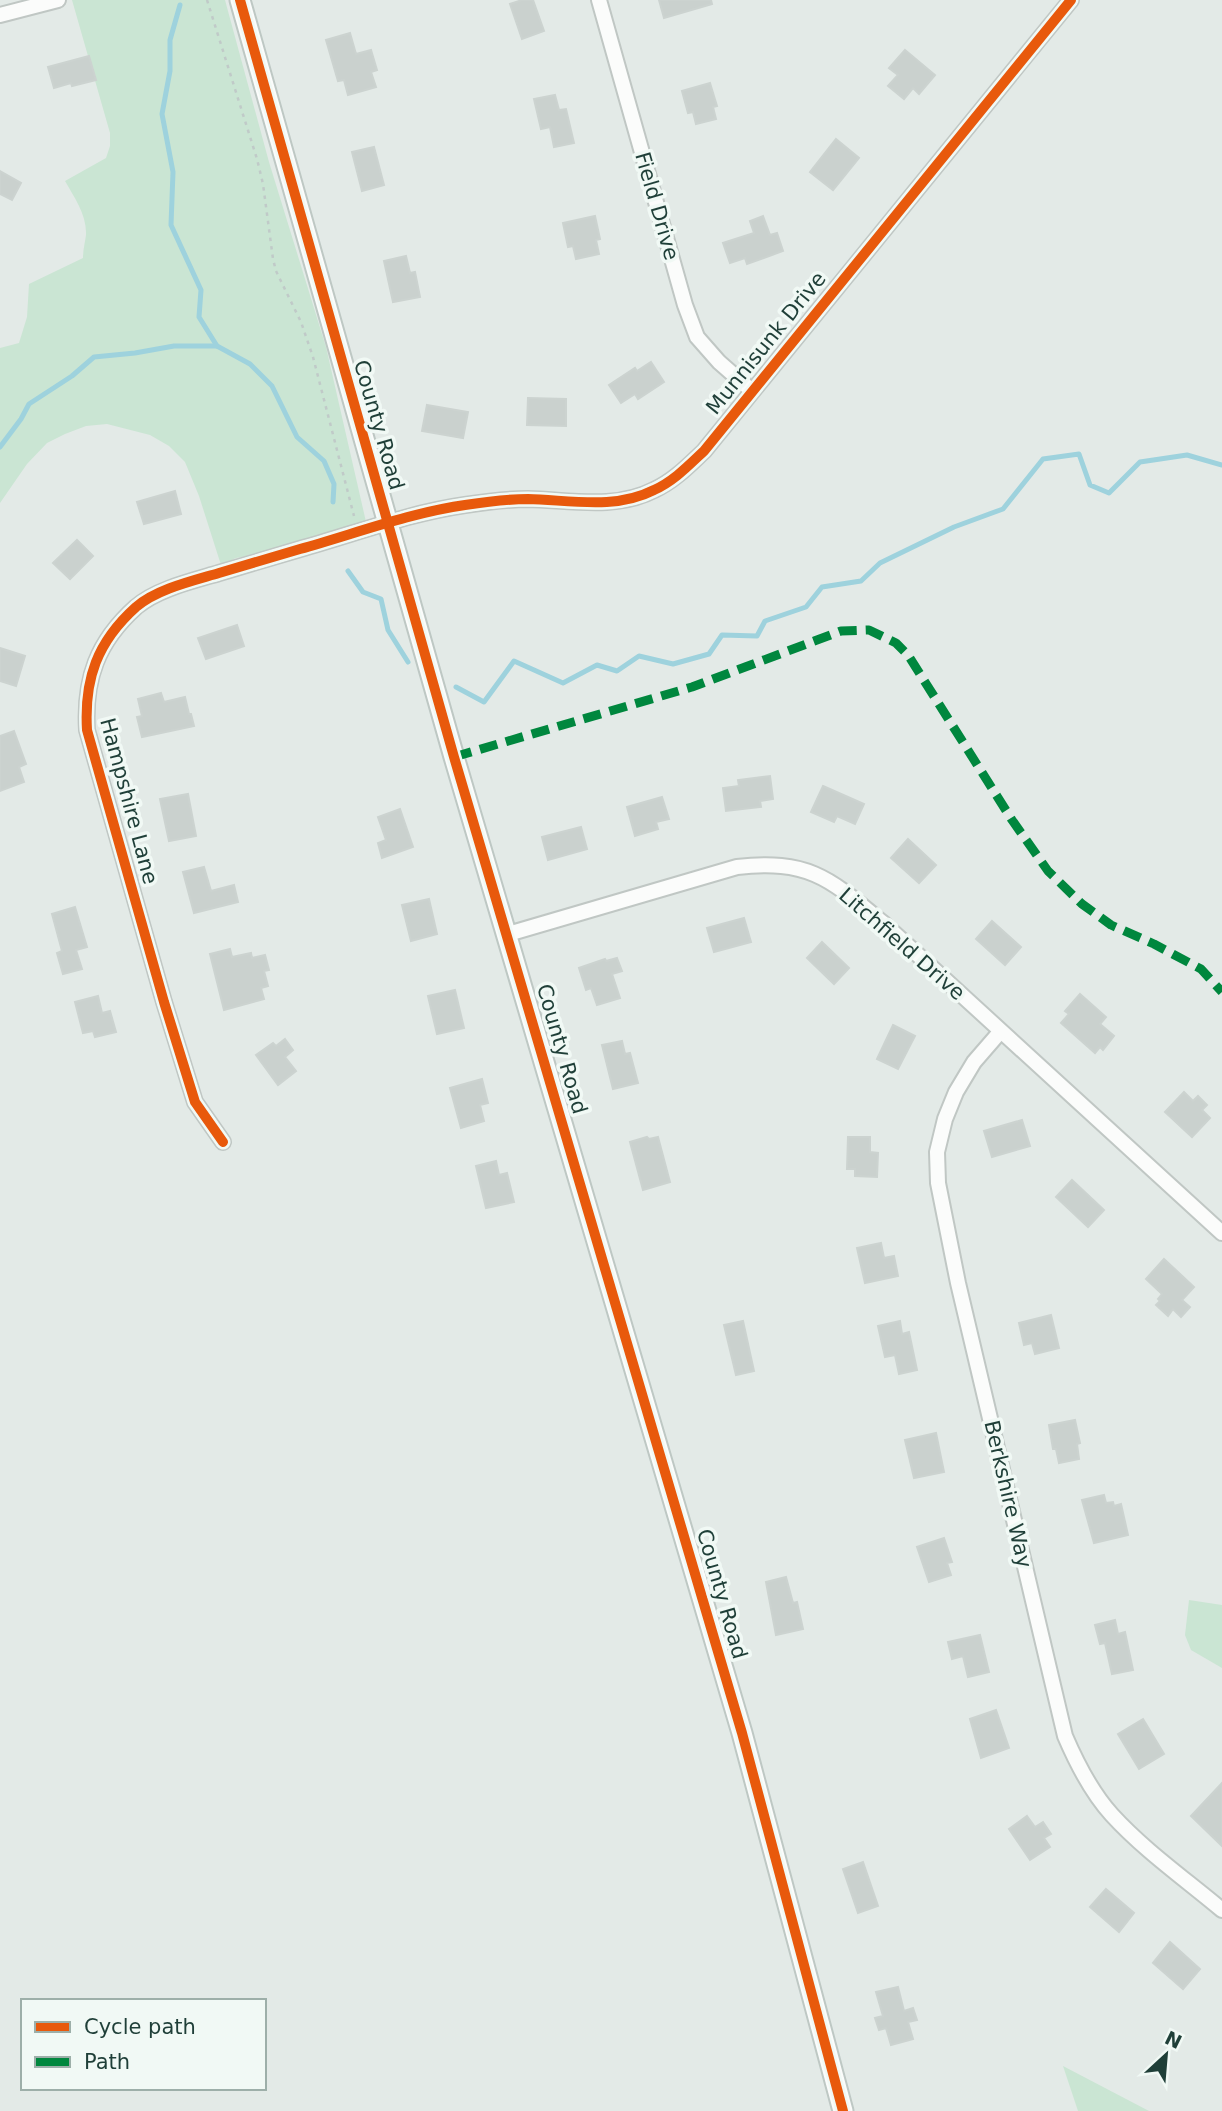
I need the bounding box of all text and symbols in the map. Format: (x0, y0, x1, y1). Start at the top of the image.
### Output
street label: Field Drive (630, 149, 684, 263)
street label: Munnisunk Drive (701, 267, 831, 419)
street label: County Road (349, 357, 409, 493)
street label: Hampshire Lane (95, 715, 163, 887)
street label: Litchfield Drive (834, 883, 970, 1005)
street label: County Road (532, 981, 592, 1117)
street label: Berkshire Way (979, 1418, 1037, 1570)
street label: County Road (692, 1526, 752, 1662)
legend (21, 1999, 266, 2090)
text: Cycle path (84, 2015, 196, 2039)
north arrow (1131, 2020, 1201, 2090)
text: N (1161, 2026, 1185, 2053)
text: Path (84, 2050, 130, 2074)

